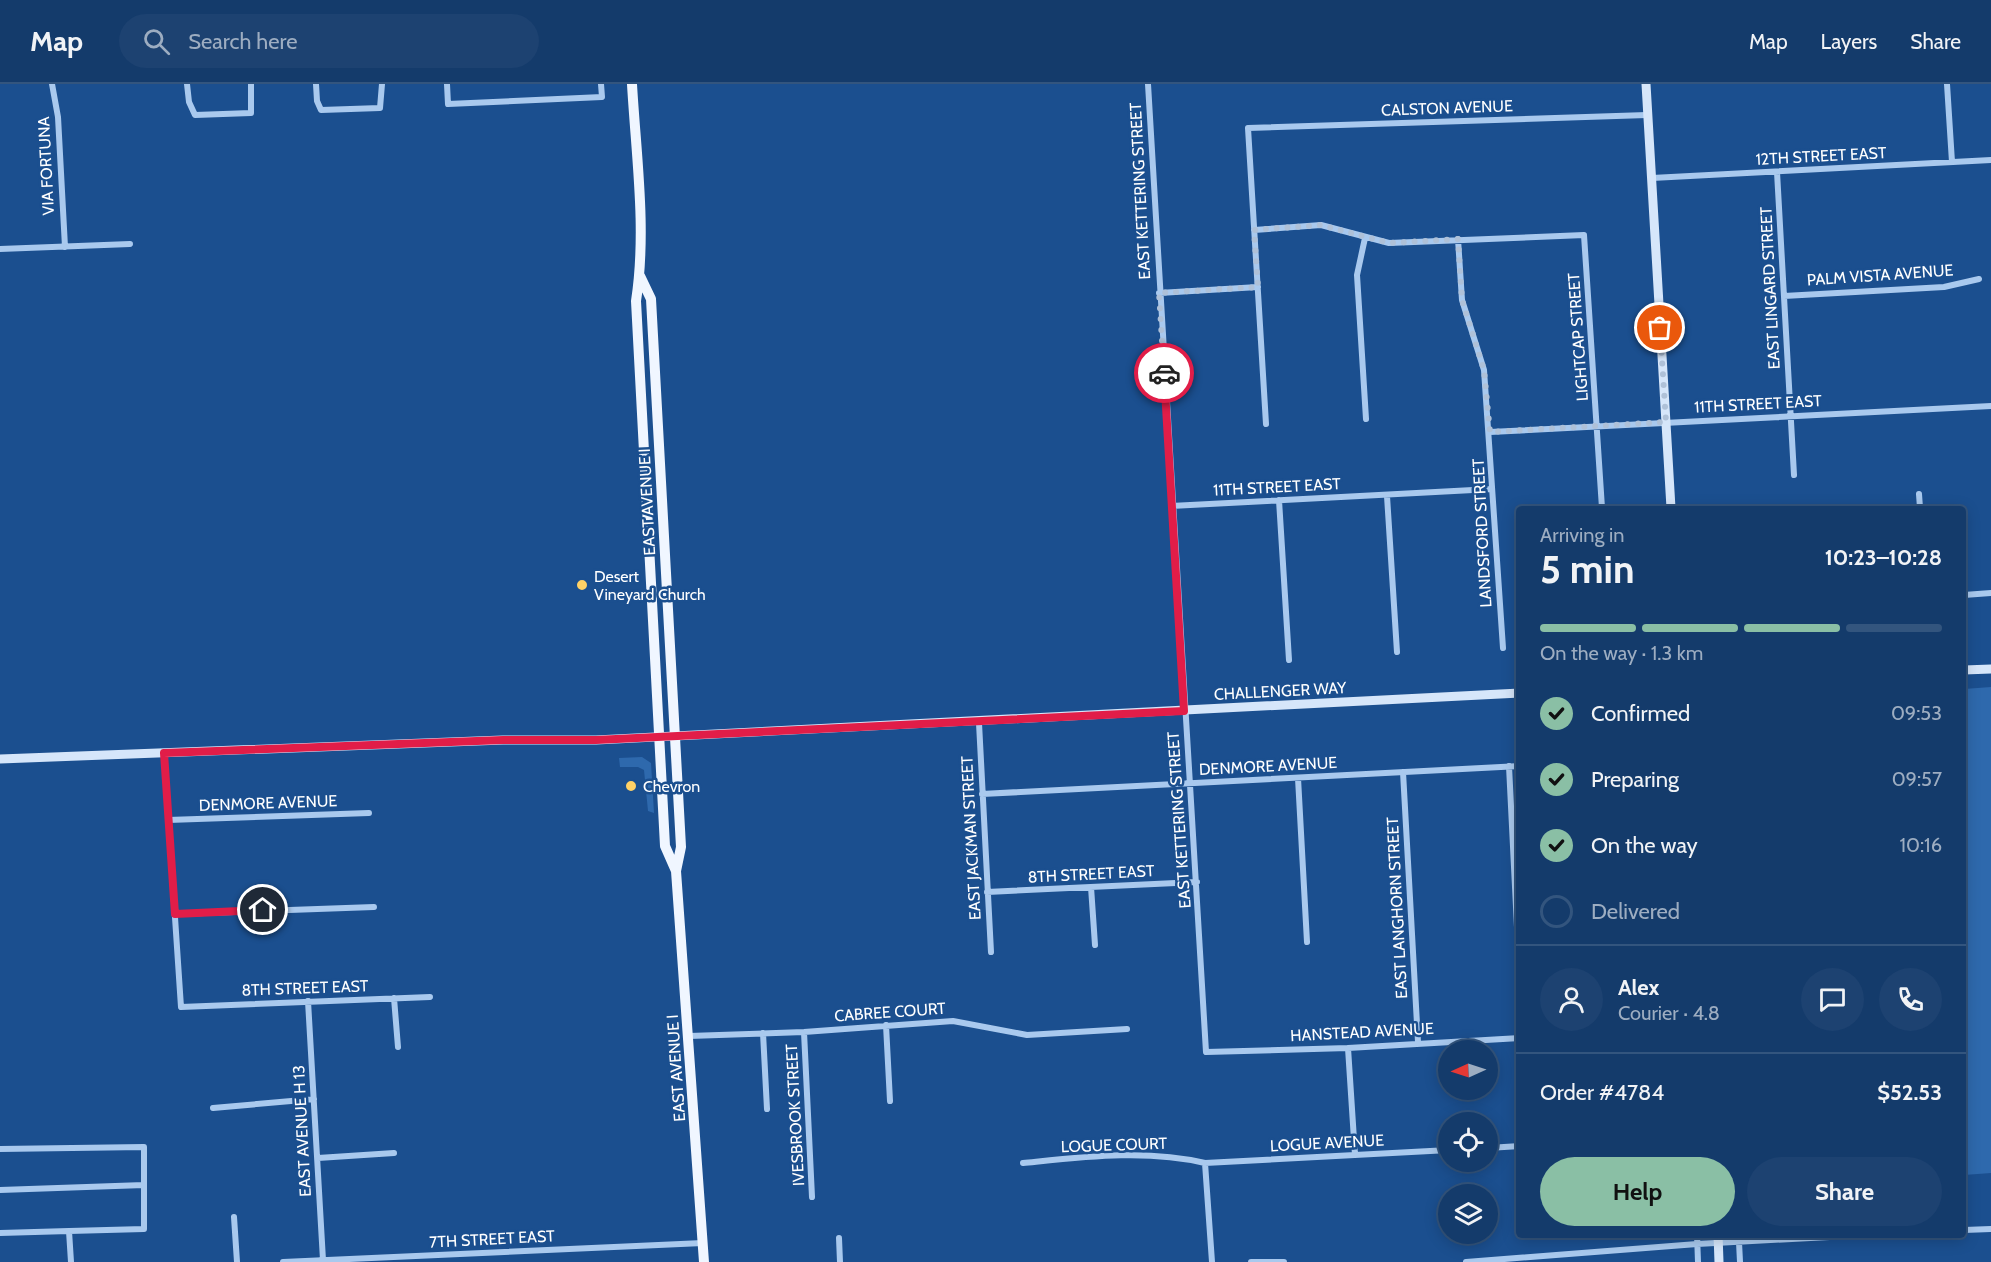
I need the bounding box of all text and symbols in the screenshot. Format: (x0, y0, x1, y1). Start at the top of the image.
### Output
search box (119, 14, 539, 68)
text: Map (30, 24, 83, 58)
icon: search (140, 25, 173, 58)
text: Search here (188, 28, 297, 55)
text: Map (1749, 29, 1788, 54)
text: Layers (1821, 29, 1877, 54)
text: Share (1910, 29, 1961, 54)
street label: CALSTON AVENUE (1381, 96, 1513, 120)
street label: EAST KETTERING STREET (1126, 102, 1154, 280)
street label: VIA FORTUNA (34, 116, 58, 216)
street label: 12TH STREET EAST (1755, 143, 1887, 169)
street label: EAST LINGARD STREET (1756, 206, 1784, 370)
street label: PALM VISTA AVENUE (1806, 260, 1954, 290)
street label: LIGHTCAP STREET (1564, 272, 1592, 402)
pin (1634, 302, 1685, 353)
icon: bag (1643, 311, 1676, 344)
courier (1134, 343, 1194, 403)
icon: car (1148, 357, 1181, 390)
street label: 11TH STREET EAST (1694, 391, 1823, 417)
street label: EAST AVENUE I (635, 448, 659, 556)
street label: LANDSFORD STREET (1469, 457, 1495, 608)
street label: 11TH STREET EAST (1213, 474, 1342, 500)
text: Arriving in (1540, 523, 1624, 547)
text: 10:23–10:28 (1825, 544, 1942, 571)
text: 5 min (1540, 545, 1635, 593)
place label: Desert Vineyard Church (594, 567, 706, 604)
marker: Desert Vineyard Church (575, 578, 589, 592)
text: On the way · 1.3 km (1540, 641, 1703, 665)
street label: CHALLENGER WAY (1213, 678, 1348, 704)
icon: check (1540, 697, 1573, 730)
text: Confirmed (1591, 700, 1690, 727)
text: 09:53 (1891, 701, 1942, 725)
street label: EAST KETTERING STREET (1163, 731, 1195, 909)
street label: DENMORE AVENUE (1198, 753, 1338, 779)
street label: EAST JACKMAN STREET (957, 755, 985, 921)
icon: check (1540, 763, 1573, 796)
text: Preparing (1591, 766, 1679, 793)
text: 09:57 (1892, 767, 1942, 791)
place label: Chevron (643, 777, 700, 796)
marker: Chevron (624, 779, 638, 793)
street label: DENMORE AVENUE (198, 791, 338, 815)
street label: EAST LANGHORN STREET (1383, 816, 1411, 999)
icon: check (1540, 829, 1573, 862)
text: On the way (1591, 832, 1698, 859)
text: 10:16 (1899, 833, 1942, 857)
street label: 8TH STREET EAST (1027, 861, 1155, 887)
pin (237, 884, 288, 935)
icon: home (246, 893, 279, 926)
text: Delivered (1591, 898, 1680, 925)
button: person (1540, 968, 1603, 1031)
button: chat (1801, 968, 1864, 1031)
button: phone (1879, 968, 1942, 1031)
text: Alex (1618, 974, 1659, 1001)
street label: 8TH STREET EAST (241, 976, 369, 1000)
street label: CABREE COURT (834, 999, 947, 1025)
text: Courier · 4.8 (1618, 1001, 1720, 1025)
street label: EAST AVENUE I (663, 1014, 689, 1122)
street label: HANSTEAD AVENUE (1290, 1019, 1434, 1045)
north arrow (1438, 1040, 1498, 1100)
map controls (1438, 1040, 1498, 1244)
street label: IVESBROOK STREET (782, 1043, 808, 1187)
street label: EAST AVENUE H 13 (289, 1065, 315, 1197)
text: Order #4784 (1540, 1079, 1664, 1106)
text: $52.53 (1877, 1079, 1942, 1106)
button: locate (1438, 1112, 1498, 1172)
street label: LOGUE AVENUE (1269, 1131, 1385, 1155)
street label: LOGUE COURT (1061, 1134, 1168, 1156)
button: Help (1540, 1157, 1735, 1226)
button: Share (1747, 1157, 1942, 1226)
button: layers (1438, 1184, 1498, 1244)
street label: 7TH STREET EAST (429, 1226, 556, 1252)

